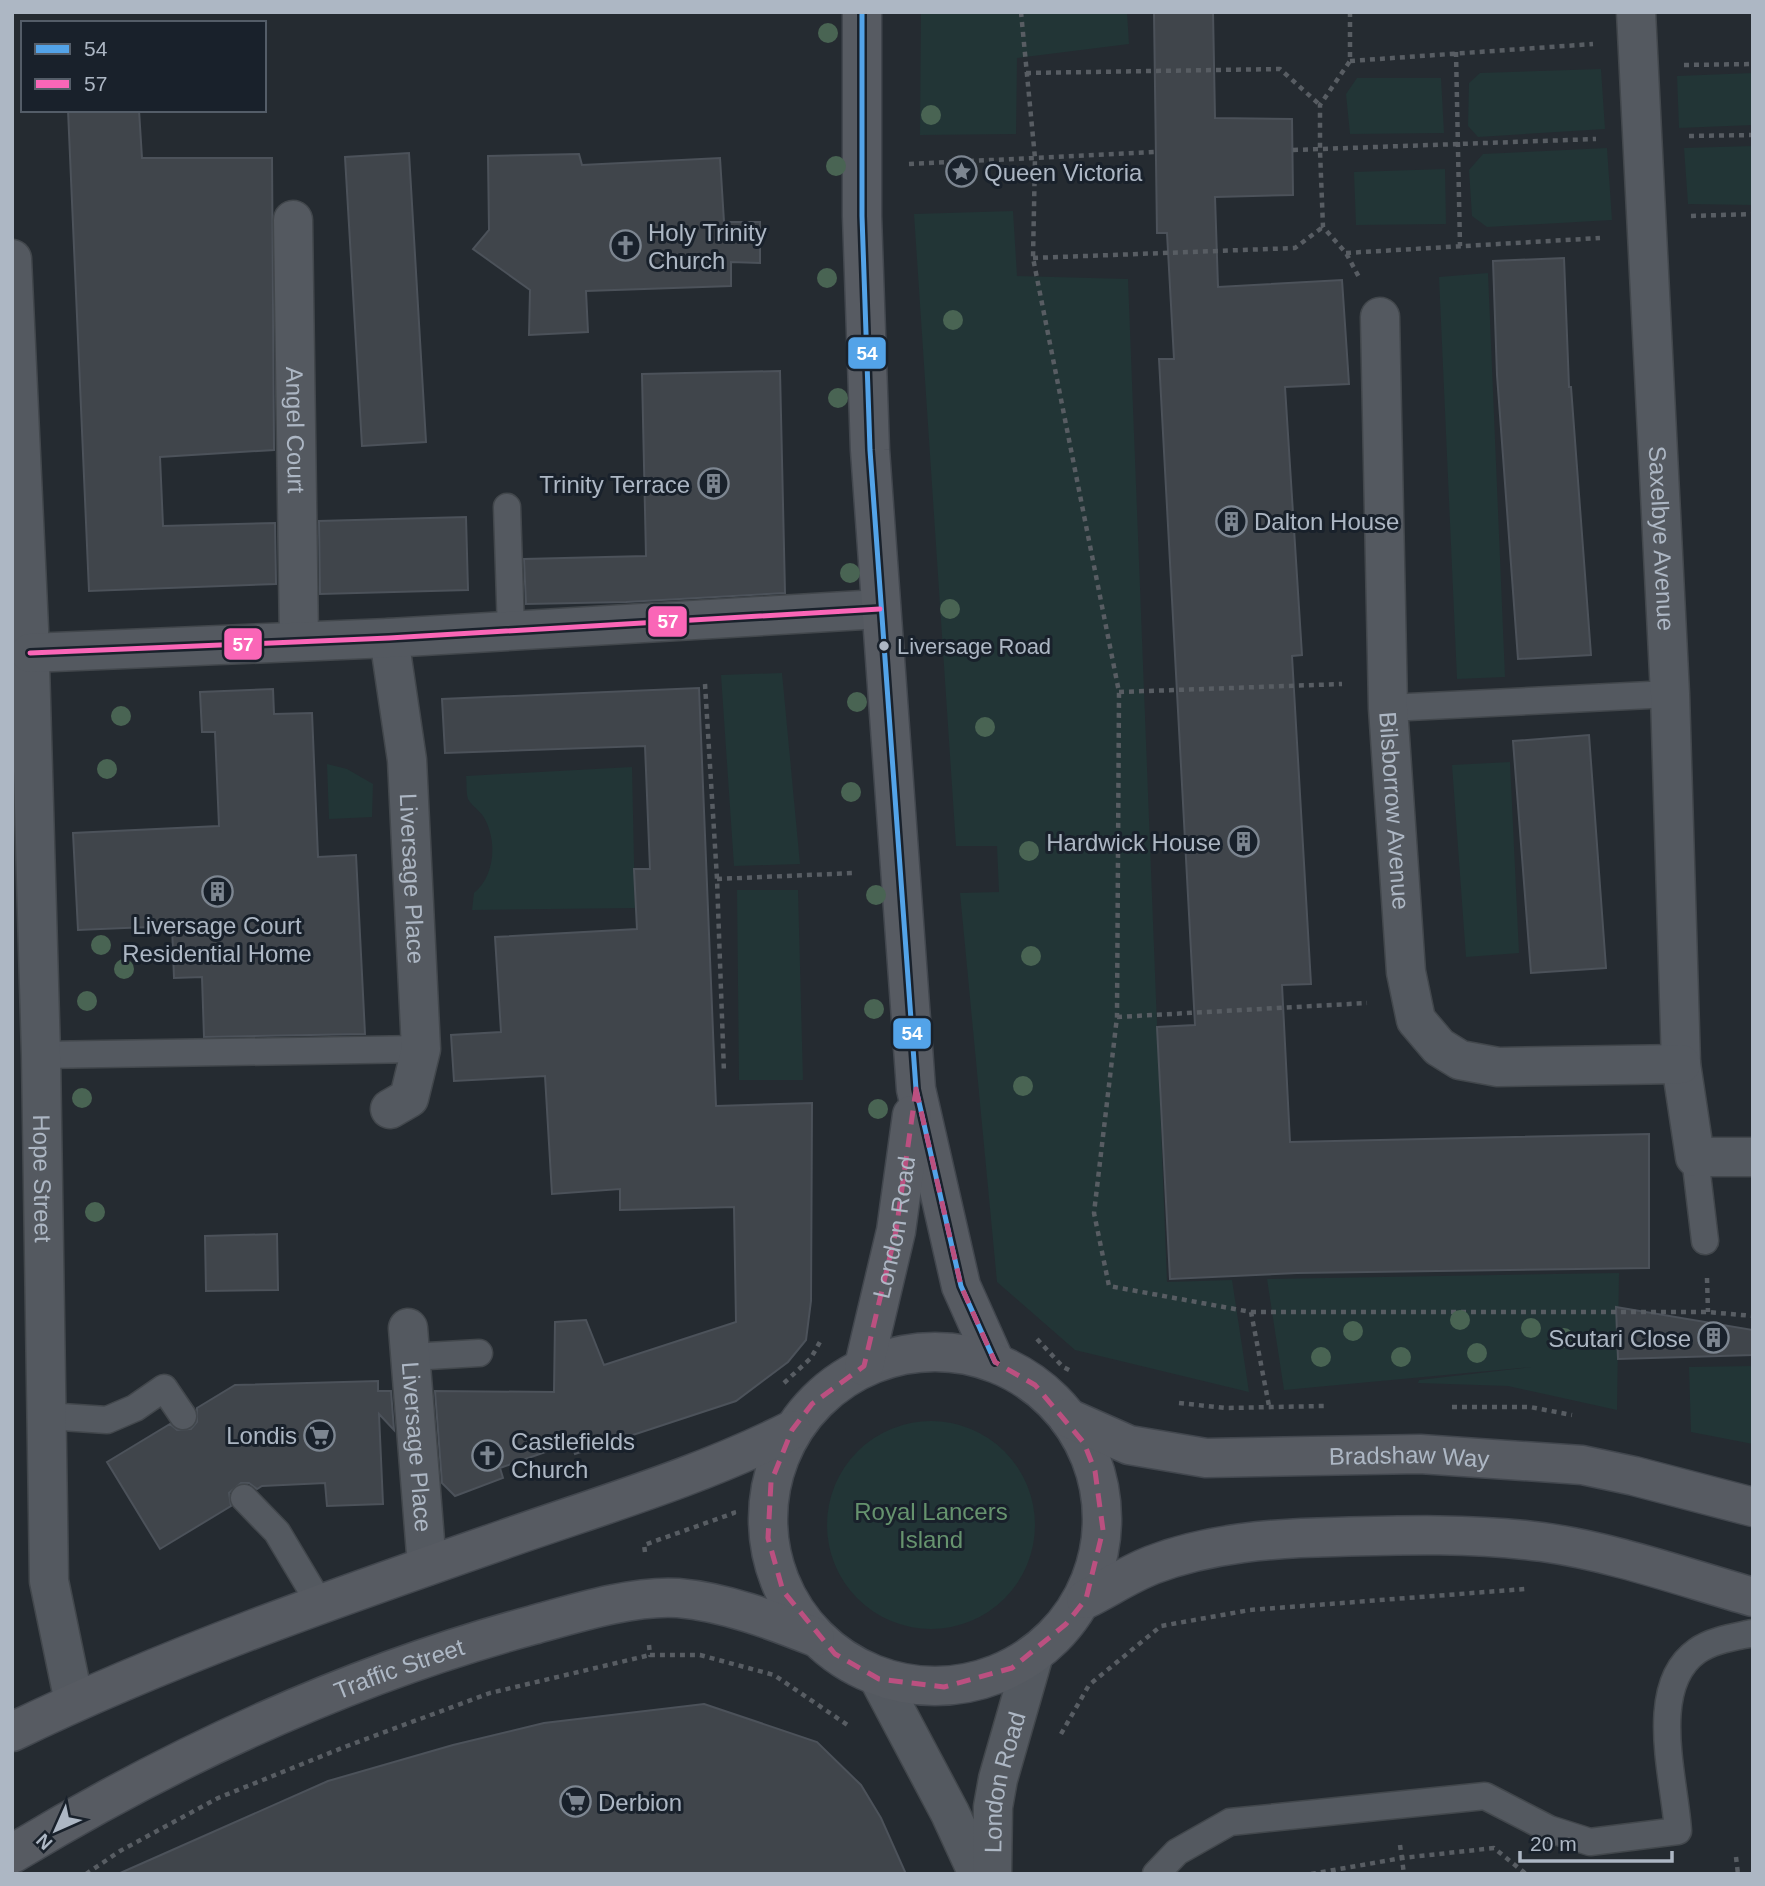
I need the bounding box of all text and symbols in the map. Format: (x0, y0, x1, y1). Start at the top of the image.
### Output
legend (21, 21, 266, 112)
text: 54 (84, 37, 108, 60)
text: 57 (84, 72, 107, 95)
place icon: Queen Victoria (944, 155, 978, 189)
place label: Queen Victoria (984, 159, 1143, 186)
place label: Holy Trinity Church (648, 219, 767, 274)
church icon: Holy Trinity Church (608, 229, 642, 263)
line badge: 54 (847, 336, 887, 370)
text: 54 (856, 343, 878, 364)
street label: Angel Court (282, 366, 310, 494)
street label: Saxelbye Avenue (1644, 445, 1680, 631)
building icon: Trinity Terrace (696, 467, 730, 501)
place label: Trinity Terrace (539, 471, 690, 498)
building icon: Dalton House (1214, 504, 1248, 538)
place label: Dalton House (1254, 508, 1399, 535)
line badge: 57 (647, 605, 688, 638)
text: 57 (657, 611, 679, 632)
line badge: 57 (223, 627, 263, 661)
text: 57 (232, 634, 254, 655)
place label: Liversage Road (897, 634, 1051, 659)
marker: Liversage Road (877, 639, 891, 653)
street label: Bilsborrow Avenue (1375, 711, 1415, 911)
street label: Liversage Place (395, 793, 430, 965)
building icon: Hardwick House (1227, 825, 1261, 859)
place label: Hardwick House (1046, 829, 1221, 856)
building icon: Liversage Court Residential Home (200, 874, 234, 908)
place label: Liversage Court Residential Home (122, 912, 312, 967)
line badge: 54 (892, 1017, 932, 1050)
text: 54 (901, 1023, 923, 1044)
street label: Hope Street (28, 1114, 57, 1243)
street label: London Road (867, 1154, 920, 1301)
building icon: Scutari Close (1697, 1321, 1731, 1355)
place label: Scutari Close (1548, 1325, 1691, 1352)
street label: Liversage Place (397, 1360, 438, 1533)
supermarket icon: Londis (303, 1418, 337, 1452)
place label: Londis (226, 1422, 297, 1449)
place label: Castlefields Church (511, 1428, 635, 1483)
church icon: Castlefields Church (471, 1438, 505, 1472)
street label: Bradshaw Way (1329, 1440, 1490, 1472)
park label: Royal Lancers Island (854, 1498, 1008, 1553)
street label: Traffic Street (330, 1633, 467, 1704)
street label: London Road (979, 1708, 1030, 1853)
supermarket icon: Derbion (558, 1785, 592, 1819)
place label: Derbion (598, 1789, 682, 1816)
north arrow (21, 1795, 91, 1865)
scale bar (1520, 1820, 1672, 1864)
text: N (32, 1829, 57, 1854)
text: 20 m (1530, 1832, 1577, 1855)

